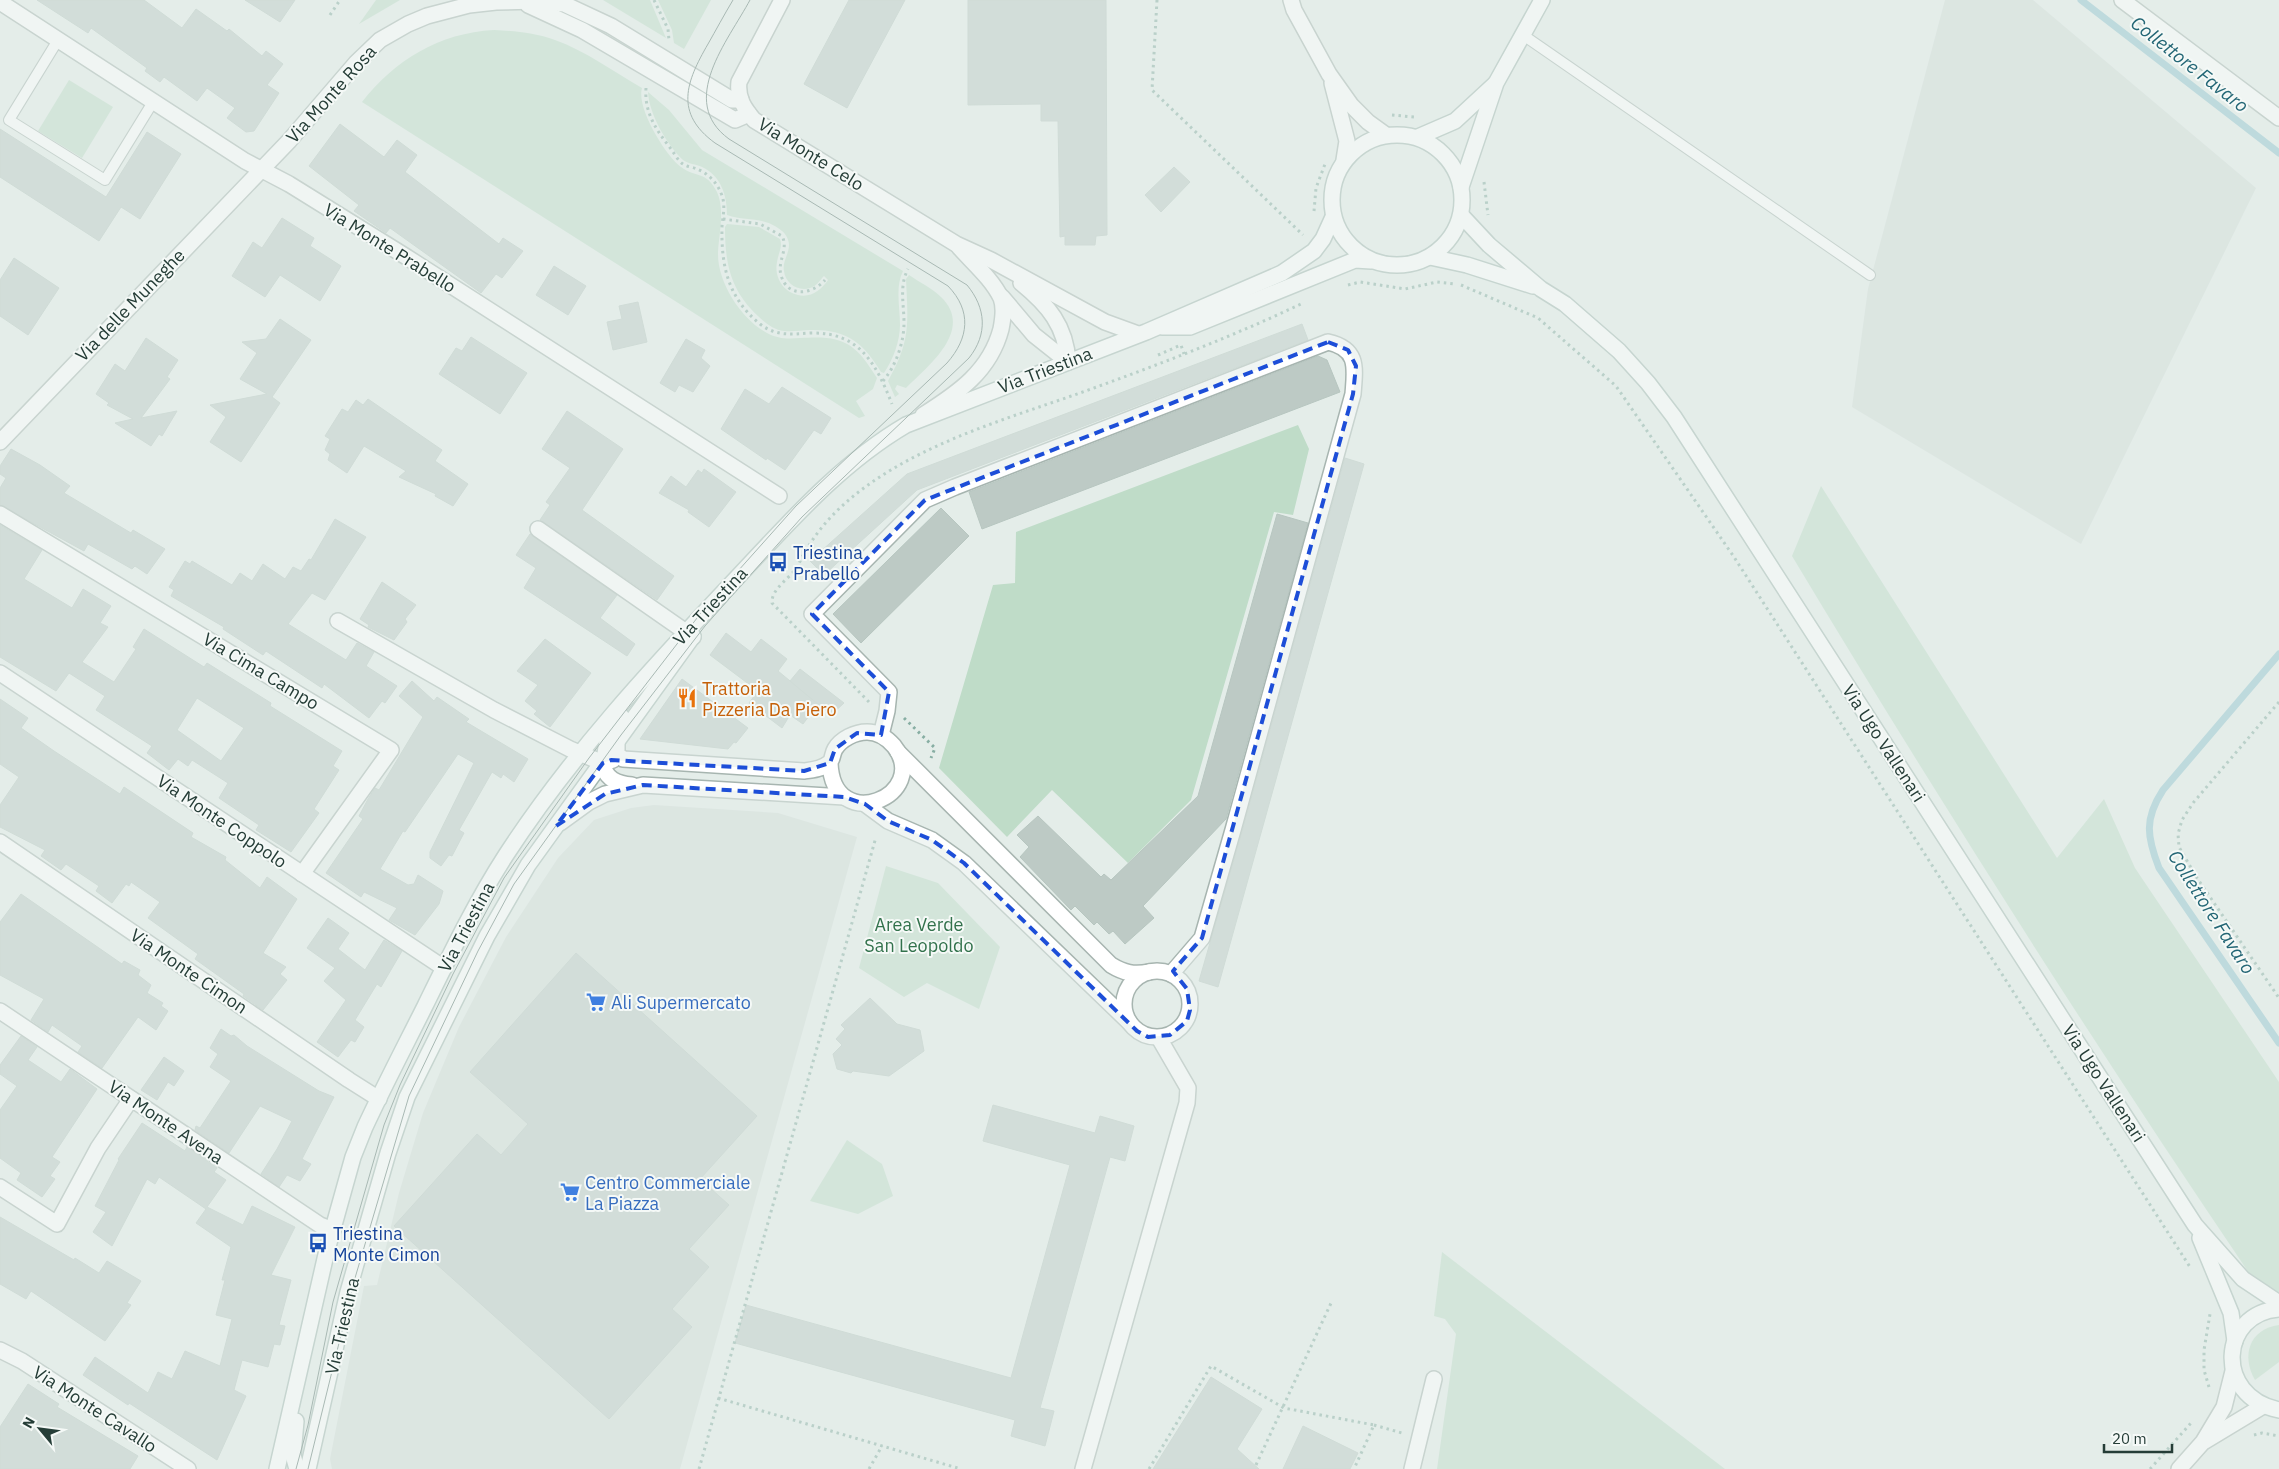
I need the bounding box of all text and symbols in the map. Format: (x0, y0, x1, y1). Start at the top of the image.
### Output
water label: Collettore Favaro (2126, 11, 2254, 117)
street label: Via Monte Rosa (281, 40, 381, 148)
street label: Via Monte Celo (754, 112, 868, 196)
street label: Via Monte Prabello (320, 198, 460, 298)
street label: Via delle Muneghe (70, 244, 190, 366)
street label: Via Triestina (995, 341, 1096, 398)
place label: Triestina Prabello (793, 541, 863, 585)
bus stop icon: Triestina Prabello (767, 551, 789, 573)
street label: Via Triestina (668, 562, 752, 650)
street label: Via Cima Campo (199, 627, 323, 715)
place label: Trattoria Pizzeria Da Piero (702, 677, 837, 721)
street label: Via Ugo Vallenari (1837, 680, 1931, 806)
restaurant icon: Trattoria Pizzeria Da Piero (676, 687, 698, 709)
street label: Via Monte Coppolo (153, 769, 291, 873)
water label: Collettore Favaro (2163, 846, 2261, 978)
street label: Via Triestina (433, 878, 500, 976)
park label: Area Verde San Leopoldo (864, 913, 974, 957)
street label: Via Monte Cimon (126, 923, 252, 1019)
supermarket icon: Ali Supermercato (585, 991, 607, 1013)
place label: Ali Supermercato (611, 991, 751, 1014)
street label: Via Ugo Vallenari (2057, 1020, 2151, 1146)
street label: Via Monte Avena (104, 1075, 228, 1169)
place label: Centro Commerciale La Piazza (585, 1171, 751, 1215)
supermarket icon: Centro Commerciale La Piazza (559, 1181, 581, 1203)
place label: Triestina Monte Cimon (333, 1222, 440, 1266)
bus stop icon: Triestina Monte Cimon (307, 1232, 329, 1254)
street label: Via Triestina (320, 1275, 364, 1377)
street label: Via Monte Cavallo (29, 1360, 161, 1458)
north arrow (15, 1404, 65, 1454)
text: N (18, 1414, 39, 1431)
scale bar (2104, 1422, 2172, 1454)
text: 20 m (2112, 1429, 2147, 1448)

